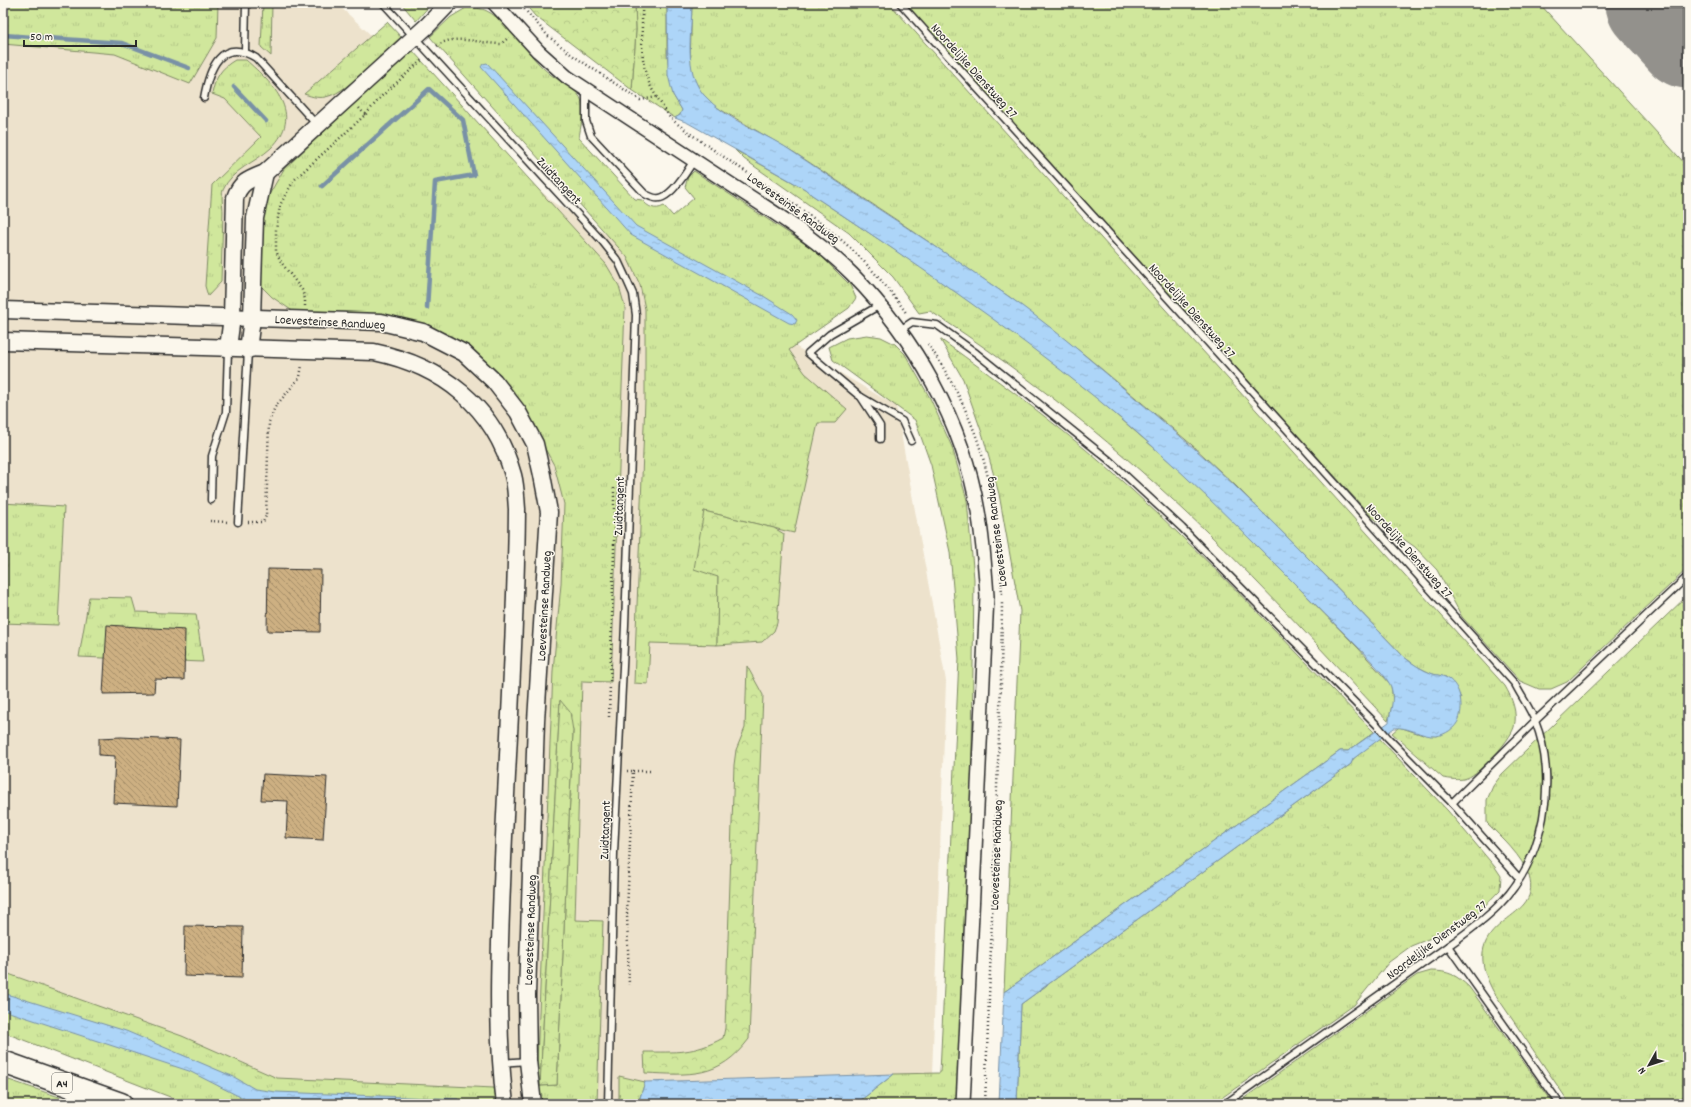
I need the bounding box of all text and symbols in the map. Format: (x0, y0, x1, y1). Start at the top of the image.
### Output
street label: Noordelijke Dienstweg 27 (925, 20, 1021, 123)
scale bar (24, 22, 136, 48)
text: 50 m (30, 29, 53, 46)
street label: Zuidtangent (531, 154, 585, 210)
street label: Loevesteinse Randweg (742, 169, 843, 249)
street label: Noordelijke Dienstweg 27 (1143, 260, 1239, 363)
street label: Loevesteinse Randweg (274, 311, 386, 336)
street label: Loevesteinse Randweg (981, 475, 1014, 588)
street label: Zuidtangent (610, 476, 631, 536)
street label: Noordelijke Dienstweg 27 (1360, 500, 1456, 603)
street label: Loevesteinse Randweg (533, 550, 558, 662)
street label: Loevesteinse Randweg (986, 799, 1009, 911)
street label: Zuidtangent (596, 800, 617, 860)
street label: Loevesteinse Randweg (520, 874, 543, 986)
street label: Noordelijke Dienstweg 27 (1383, 897, 1492, 985)
north arrow (1629, 1045, 1669, 1085)
text: N (1635, 1062, 1651, 1077)
road number: A4 (52, 1073, 72, 1093)

